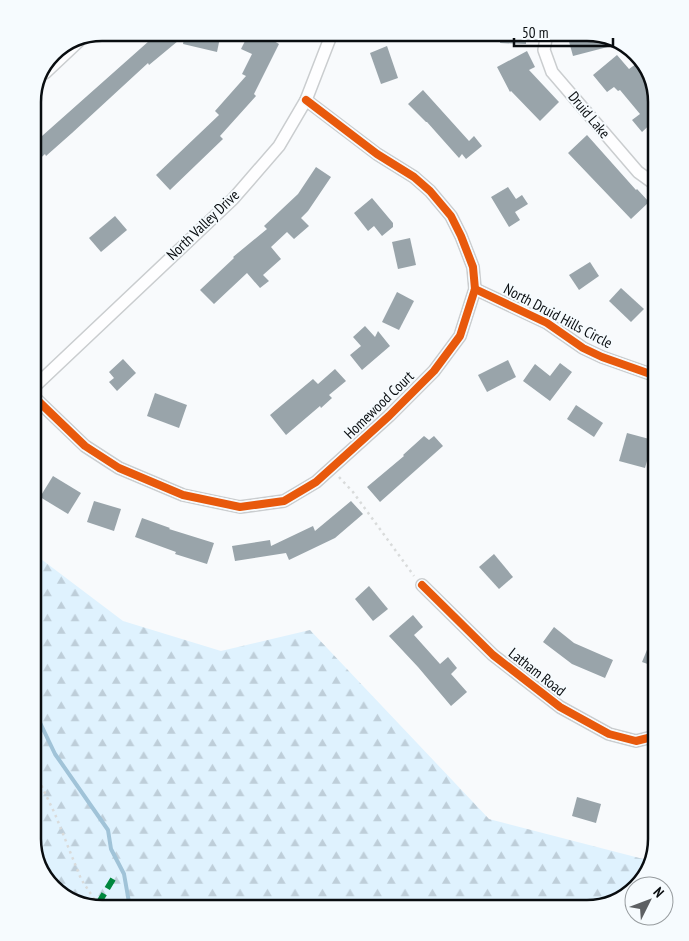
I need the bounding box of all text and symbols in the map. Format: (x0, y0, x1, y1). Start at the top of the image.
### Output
scale bar (514, 15, 613, 47)
text: 50 m (522, 23, 548, 42)
street label: Druid Lake (564, 87, 614, 142)
street label: North Valley Drive (162, 185, 243, 264)
street label: North Druid Hills Circle (501, 279, 616, 352)
street label: Homewood Court (340, 367, 418, 443)
street label: Latham Road (505, 643, 570, 700)
north arrow (624, 876, 674, 926)
text: N (649, 883, 668, 901)

